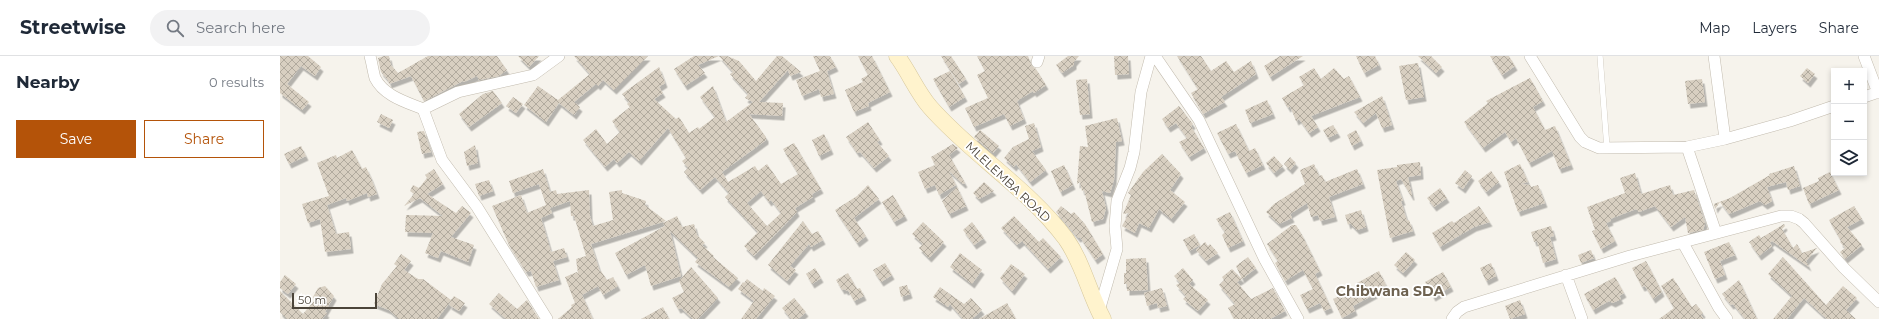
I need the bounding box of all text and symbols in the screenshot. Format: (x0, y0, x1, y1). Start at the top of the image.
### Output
search box (150, 10, 430, 46)
text: Streetwise (20, 16, 126, 39)
icon: search (164, 17, 186, 39)
text: Search here (196, 18, 285, 37)
text: Map (1699, 19, 1730, 37)
text: Layers (1752, 19, 1797, 37)
text: Share (1819, 19, 1859, 37)
map controls (1831, 68, 1867, 176)
button: + (1831, 68, 1867, 104)
text: Nearby (16, 72, 80, 92)
text: 0 results (209, 74, 264, 90)
button: − (1831, 104, 1867, 140)
button: Save (16, 120, 136, 158)
button: Share (144, 120, 264, 158)
street label: MLELEMBA ROAD (963, 138, 1054, 225)
button: layers (1831, 140, 1867, 176)
district label: Chibwana SDA (1336, 282, 1444, 300)
scale bar (292, 291, 377, 310)
text: 50 m (298, 293, 326, 307)

